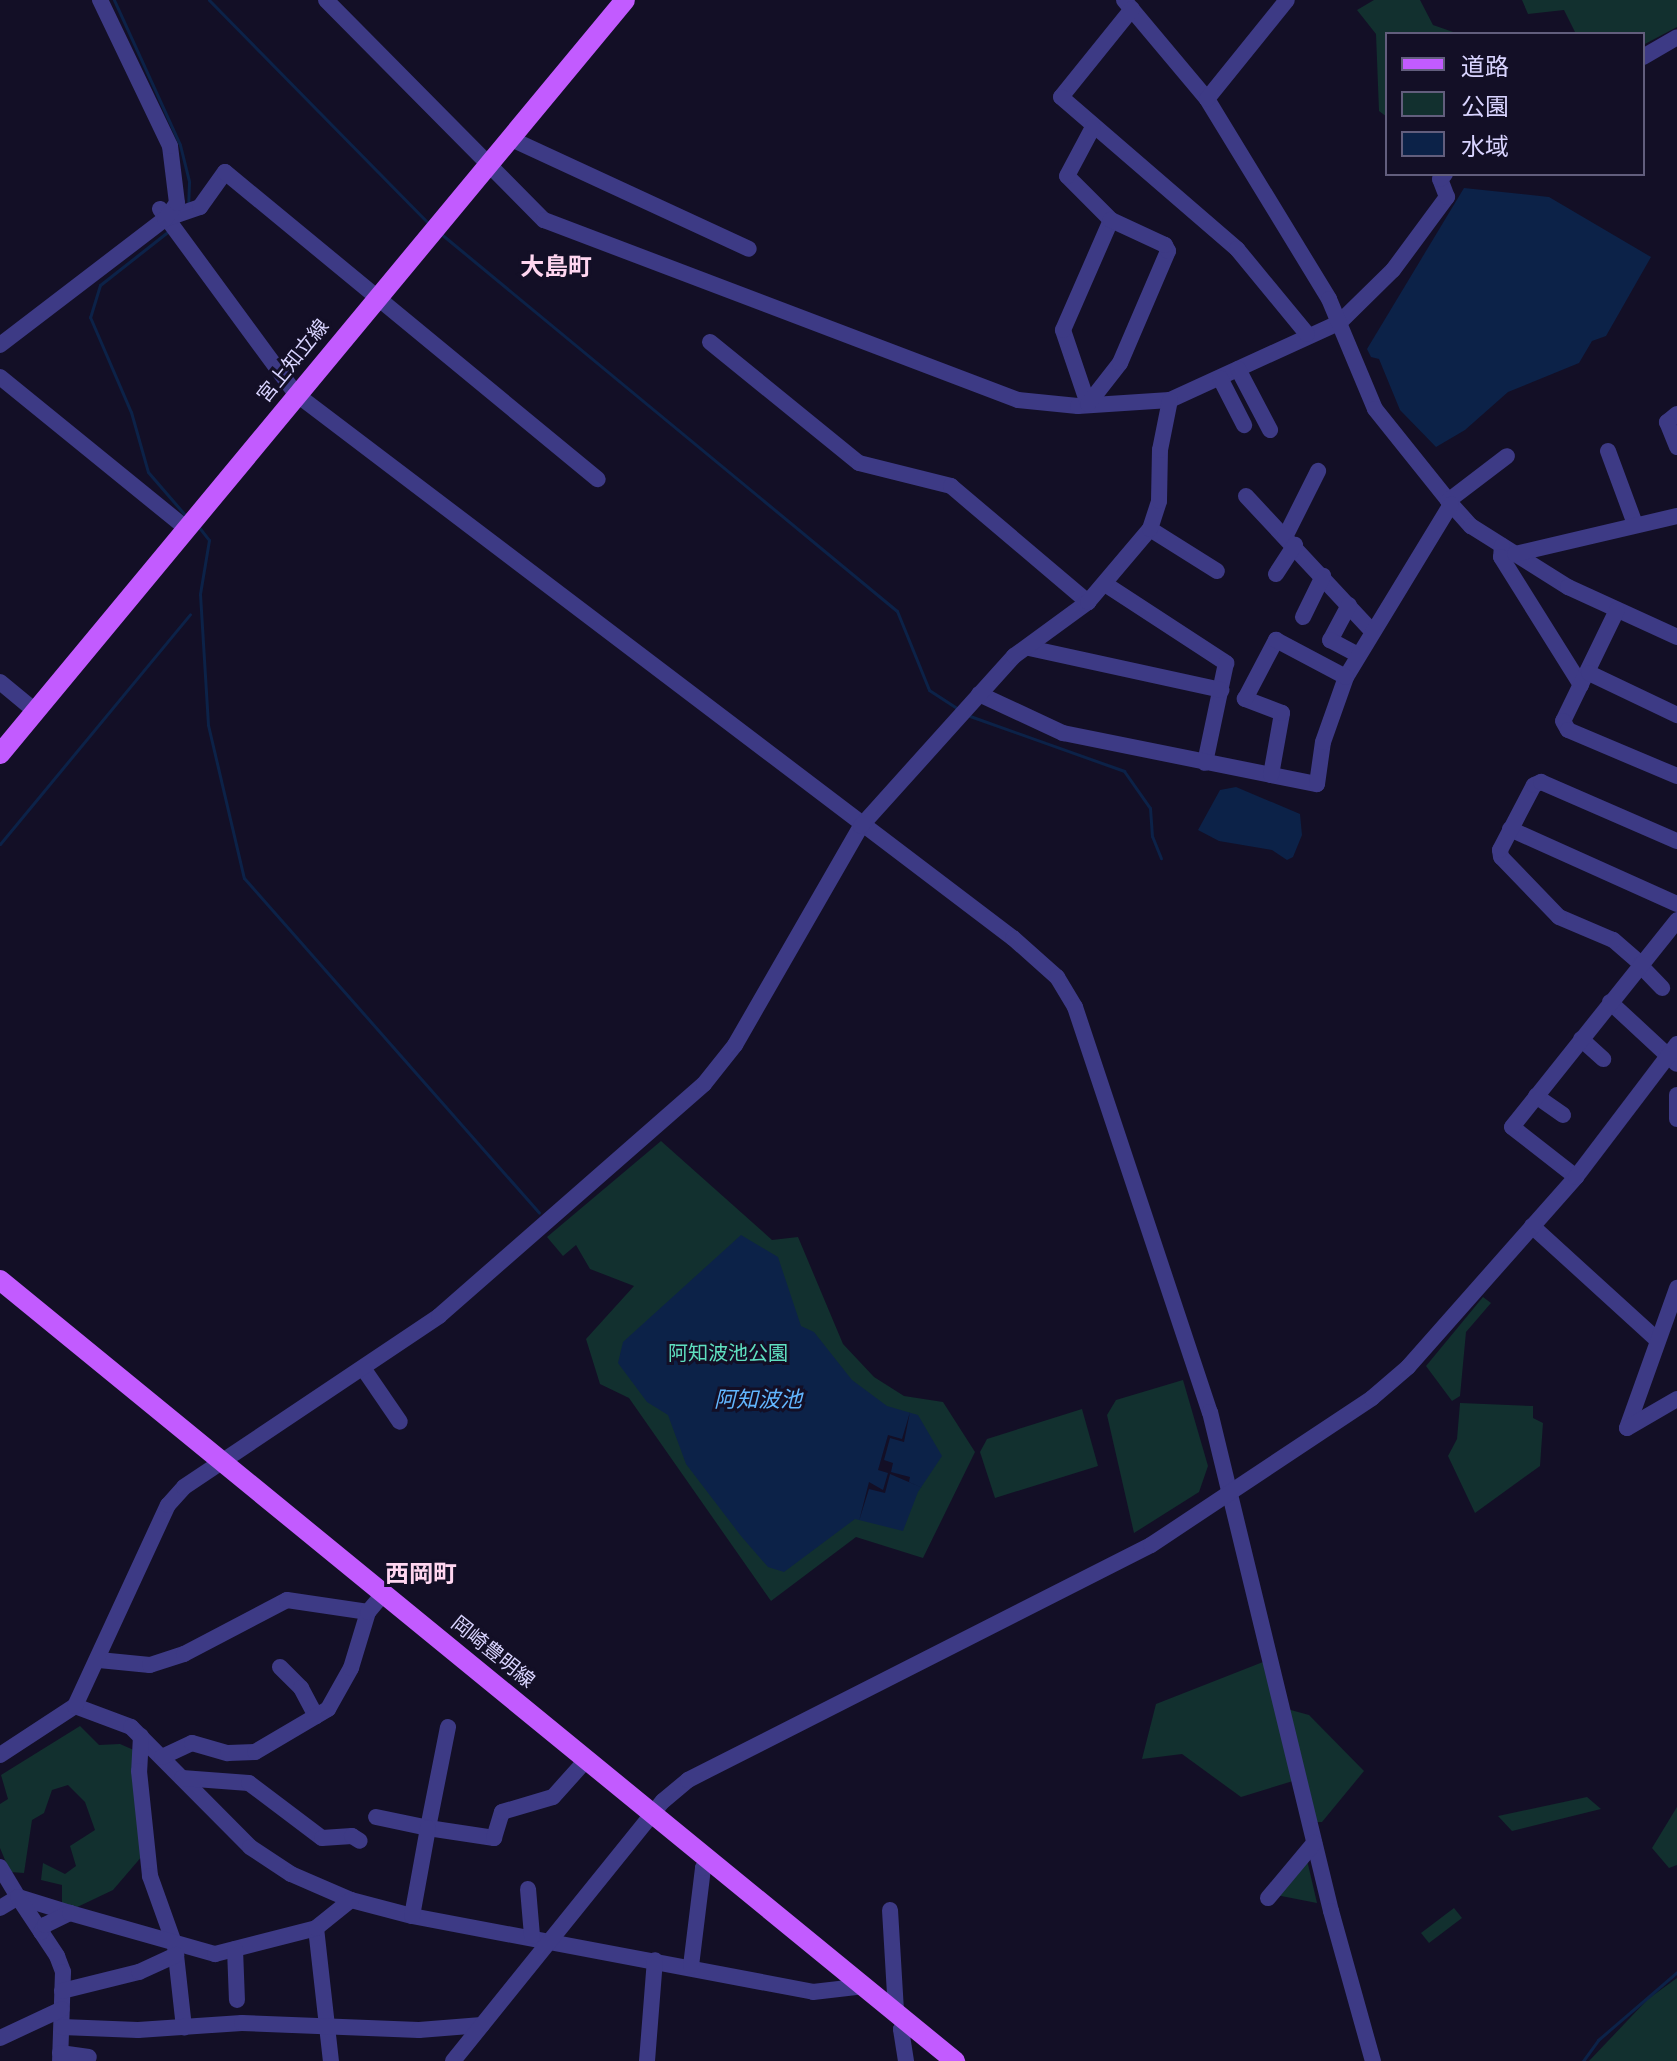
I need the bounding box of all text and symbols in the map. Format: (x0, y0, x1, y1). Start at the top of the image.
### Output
legend (1385, 32, 1645, 176)
text: 道路 (1461, 53, 1509, 80)
text: 公園 (1461, 93, 1509, 120)
text: 水域 (1461, 133, 1509, 160)
district label: 大島町 (520, 253, 592, 281)
street label: 宮上知立線 (252, 315, 334, 407)
park label: 阿知波池公園 (668, 1341, 788, 1365)
water label: 阿知波池 (714, 1387, 802, 1413)
district label: 西岡町 (385, 1560, 457, 1588)
street label: 岡崎豊明線 (447, 1611, 539, 1693)

